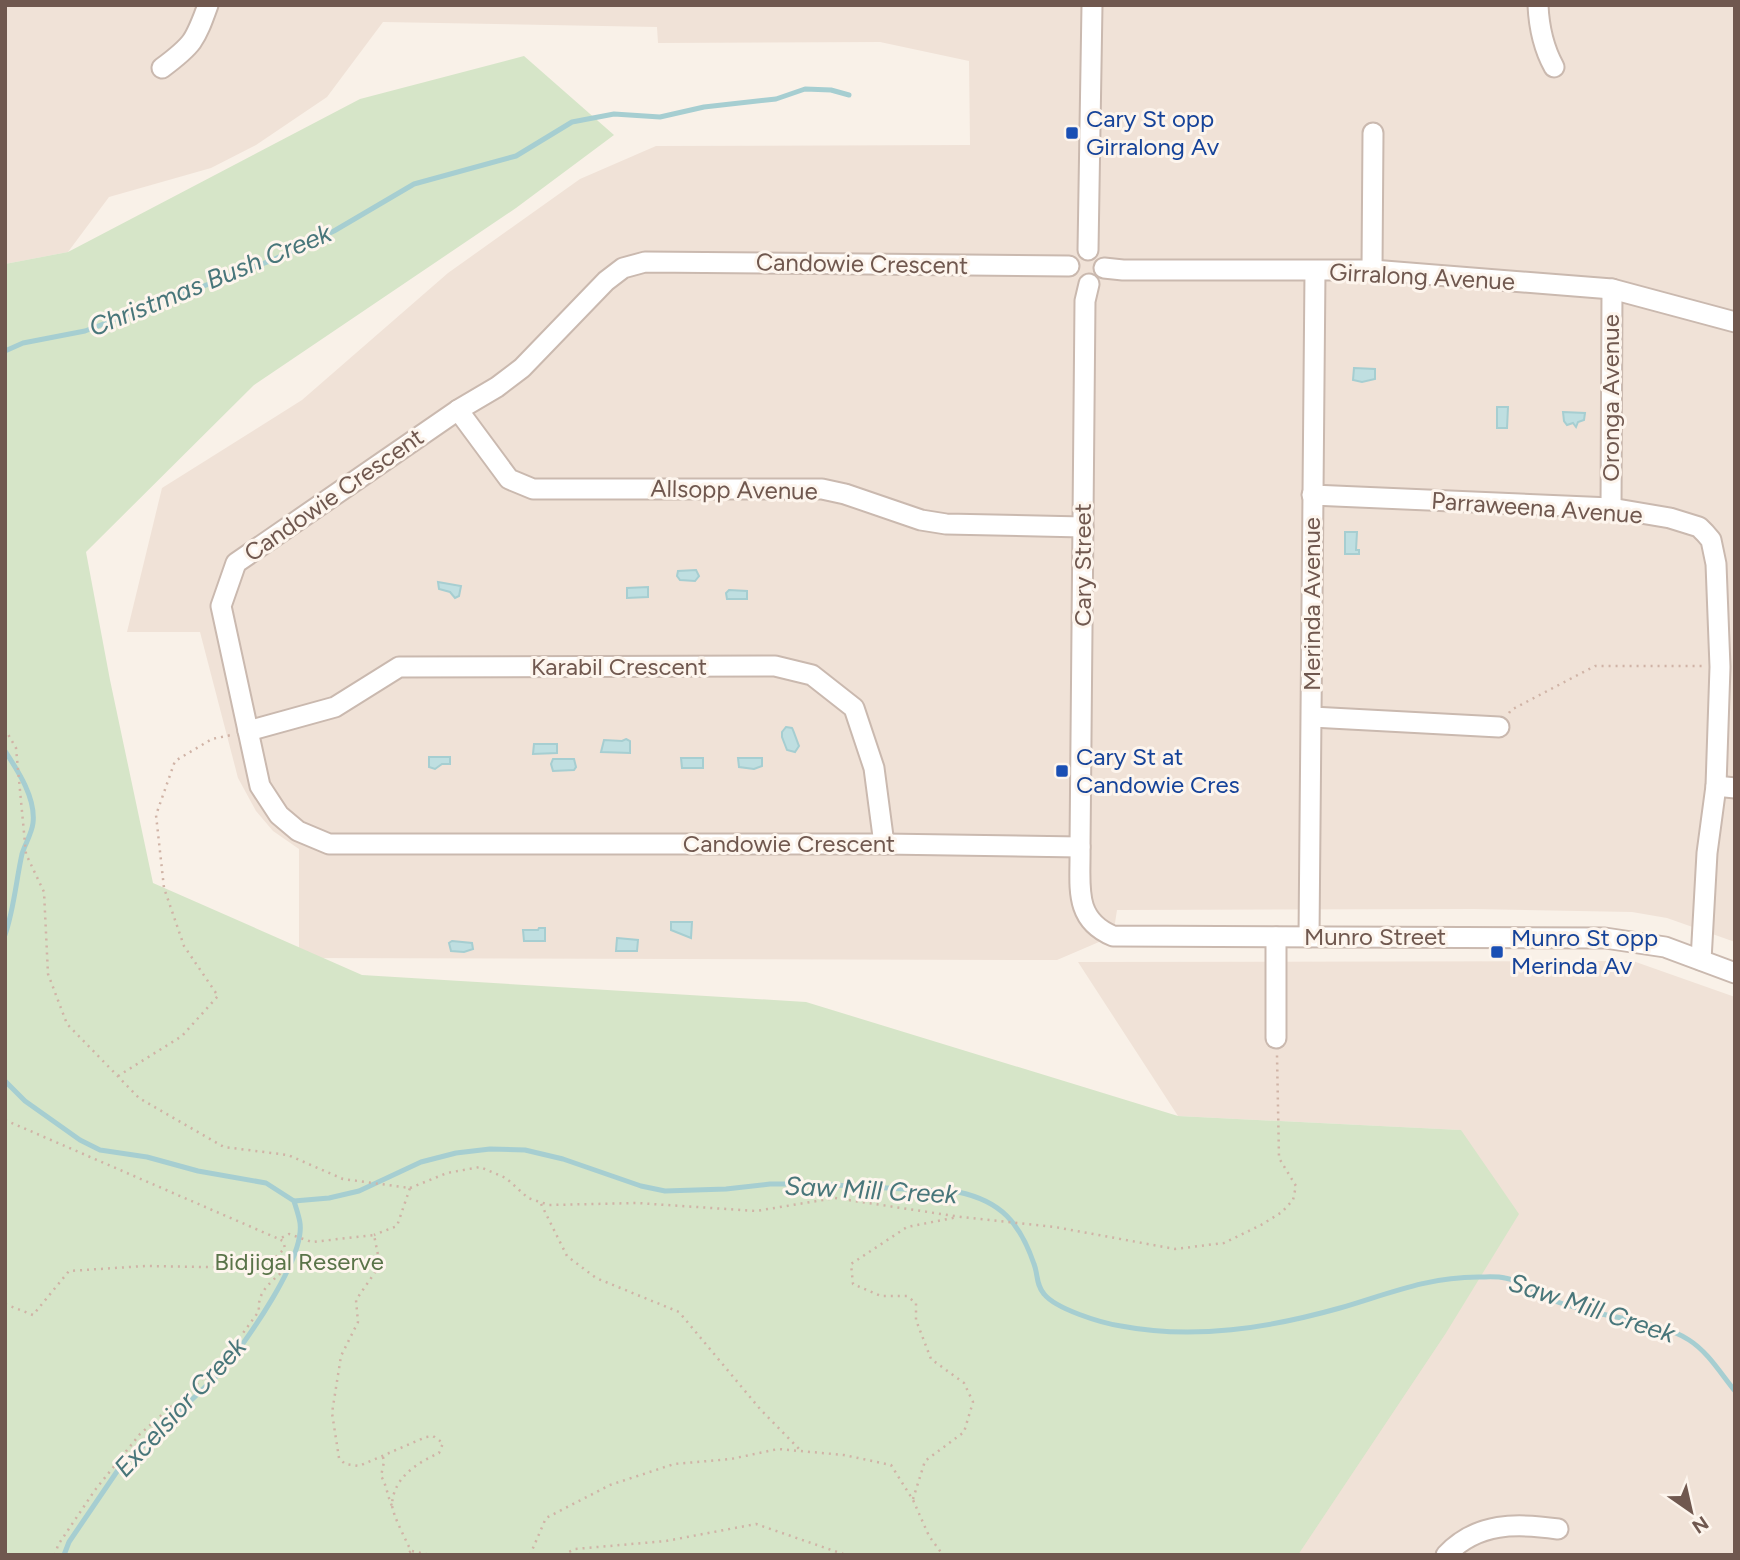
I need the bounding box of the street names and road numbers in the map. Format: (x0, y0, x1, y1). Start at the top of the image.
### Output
street label: Candowie Crescent (756, 247, 968, 280)
street label: Girralong Avenue (1328, 257, 1516, 296)
street label: Oronga Avenue (1596, 314, 1625, 482)
street label: Candowie Crescent (238, 422, 429, 567)
street label: Allsopp Avenue (650, 474, 818, 505)
street label: Parraweena Avenue (1430, 486, 1644, 529)
street label: Cary Street (1068, 503, 1097, 627)
street label: Merinda Avenue (1297, 517, 1326, 691)
street label: Karabil Crescent (531, 652, 707, 681)
street label: Candowie Crescent (683, 829, 895, 858)
street label: Munro Street (1304, 922, 1446, 951)

